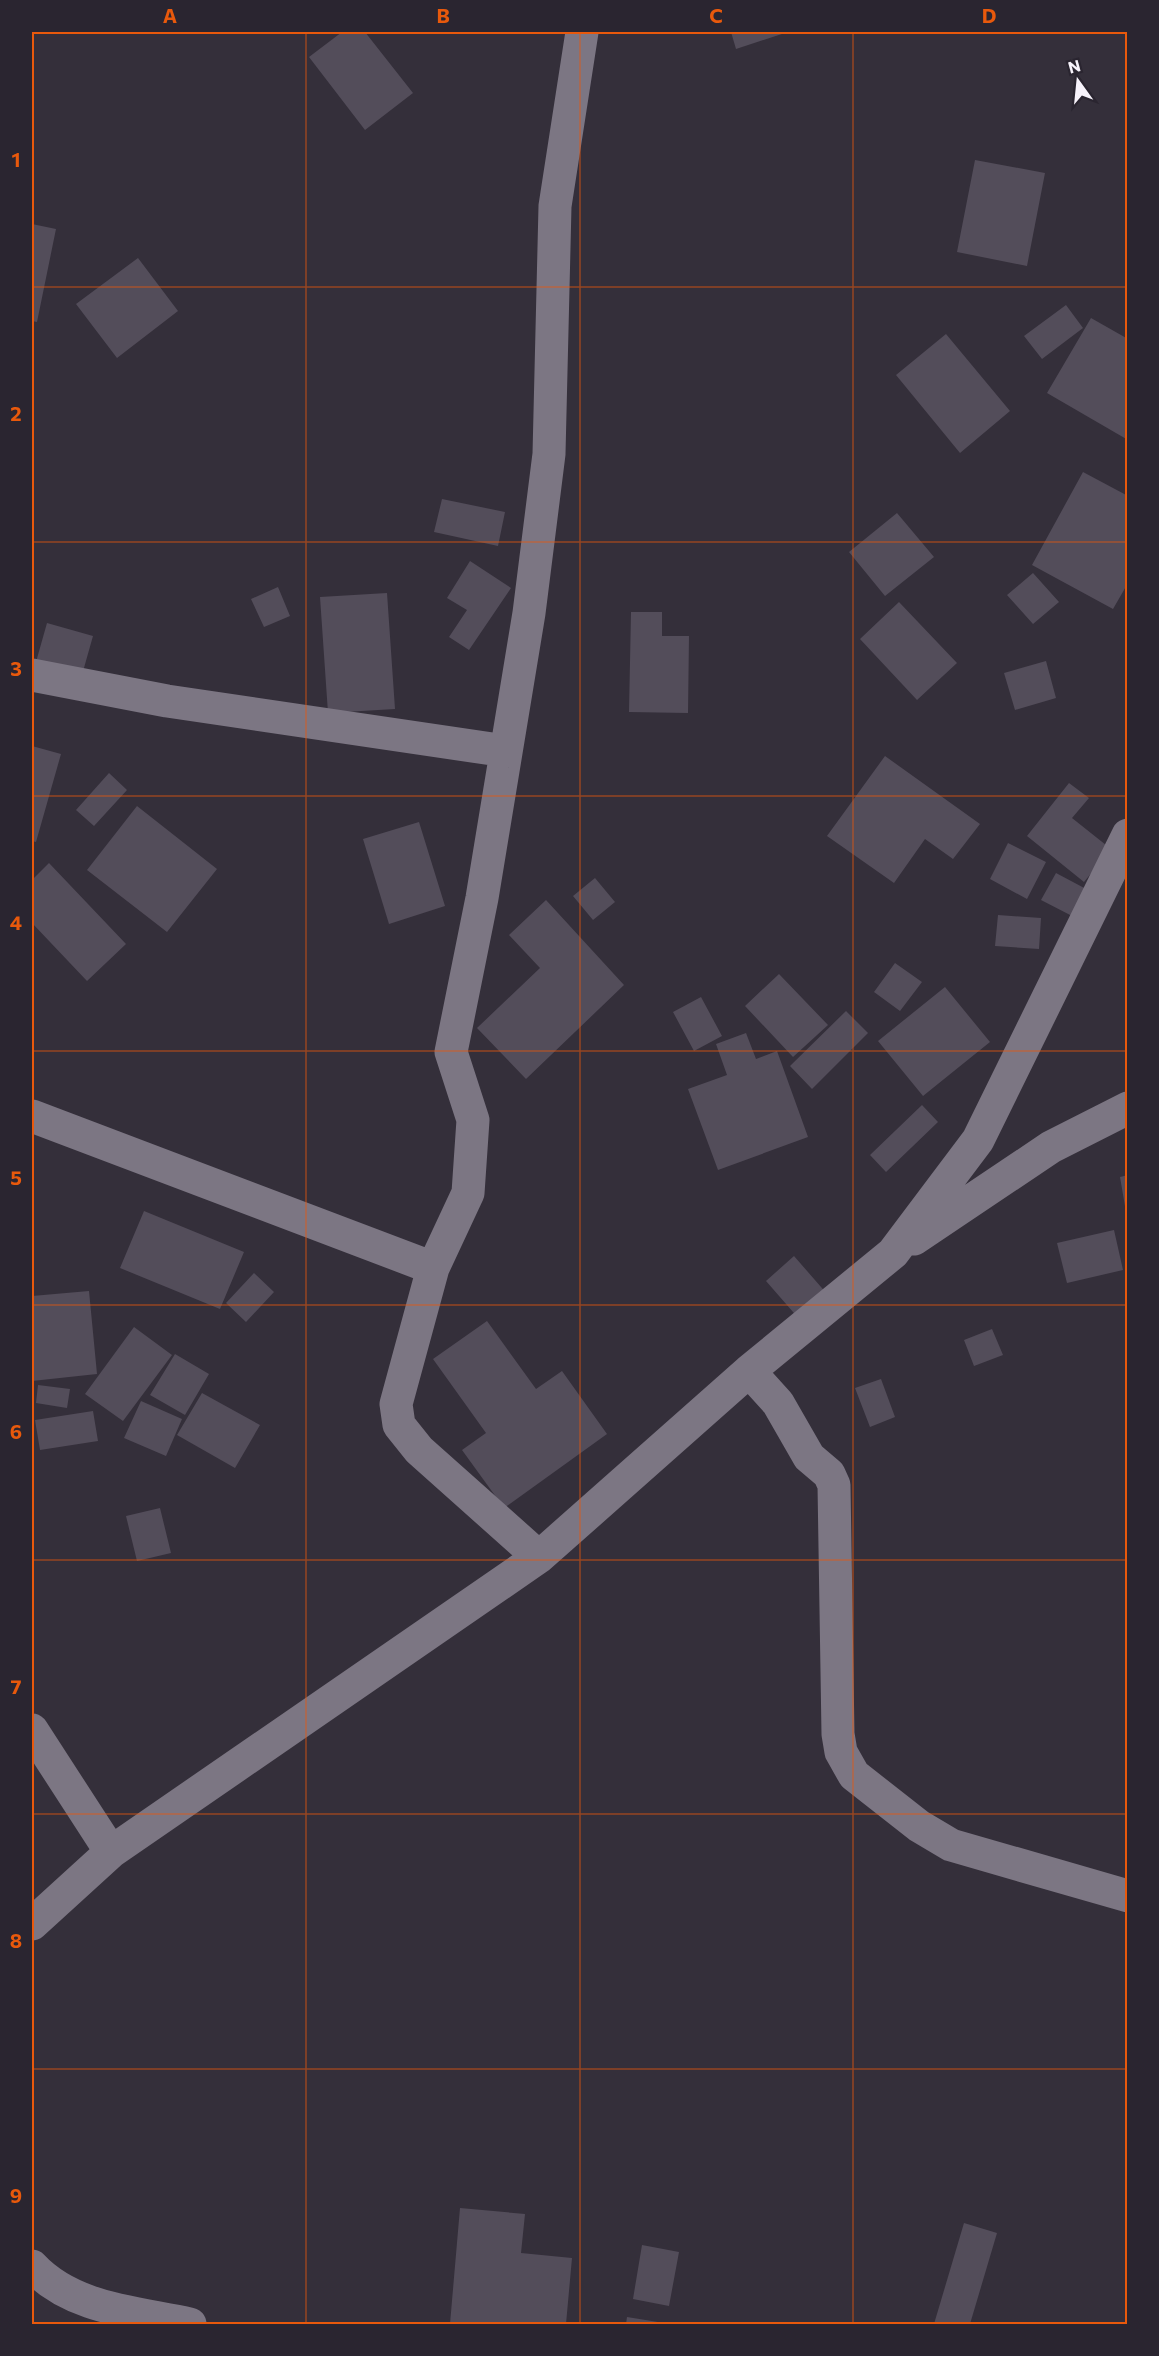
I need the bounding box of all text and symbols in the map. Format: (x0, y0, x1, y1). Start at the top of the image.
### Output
text: A (163, 3, 177, 27)
text: B (436, 3, 450, 27)
text: C (709, 3, 723, 27)
text: D (982, 3, 996, 27)
north arrow (1048, 51, 1108, 111)
text: N (1066, 55, 1082, 77)
text: 1 (11, 147, 21, 171)
text: 2 (10, 401, 22, 425)
text: 3 (10, 656, 22, 680)
text: 4 (10, 910, 22, 934)
text: 5 (10, 1165, 22, 1189)
text: 6 (10, 1419, 22, 1443)
text: 7 (11, 1674, 22, 1698)
text: 8 (10, 1928, 22, 1952)
text: 9 (10, 2183, 22, 2207)

